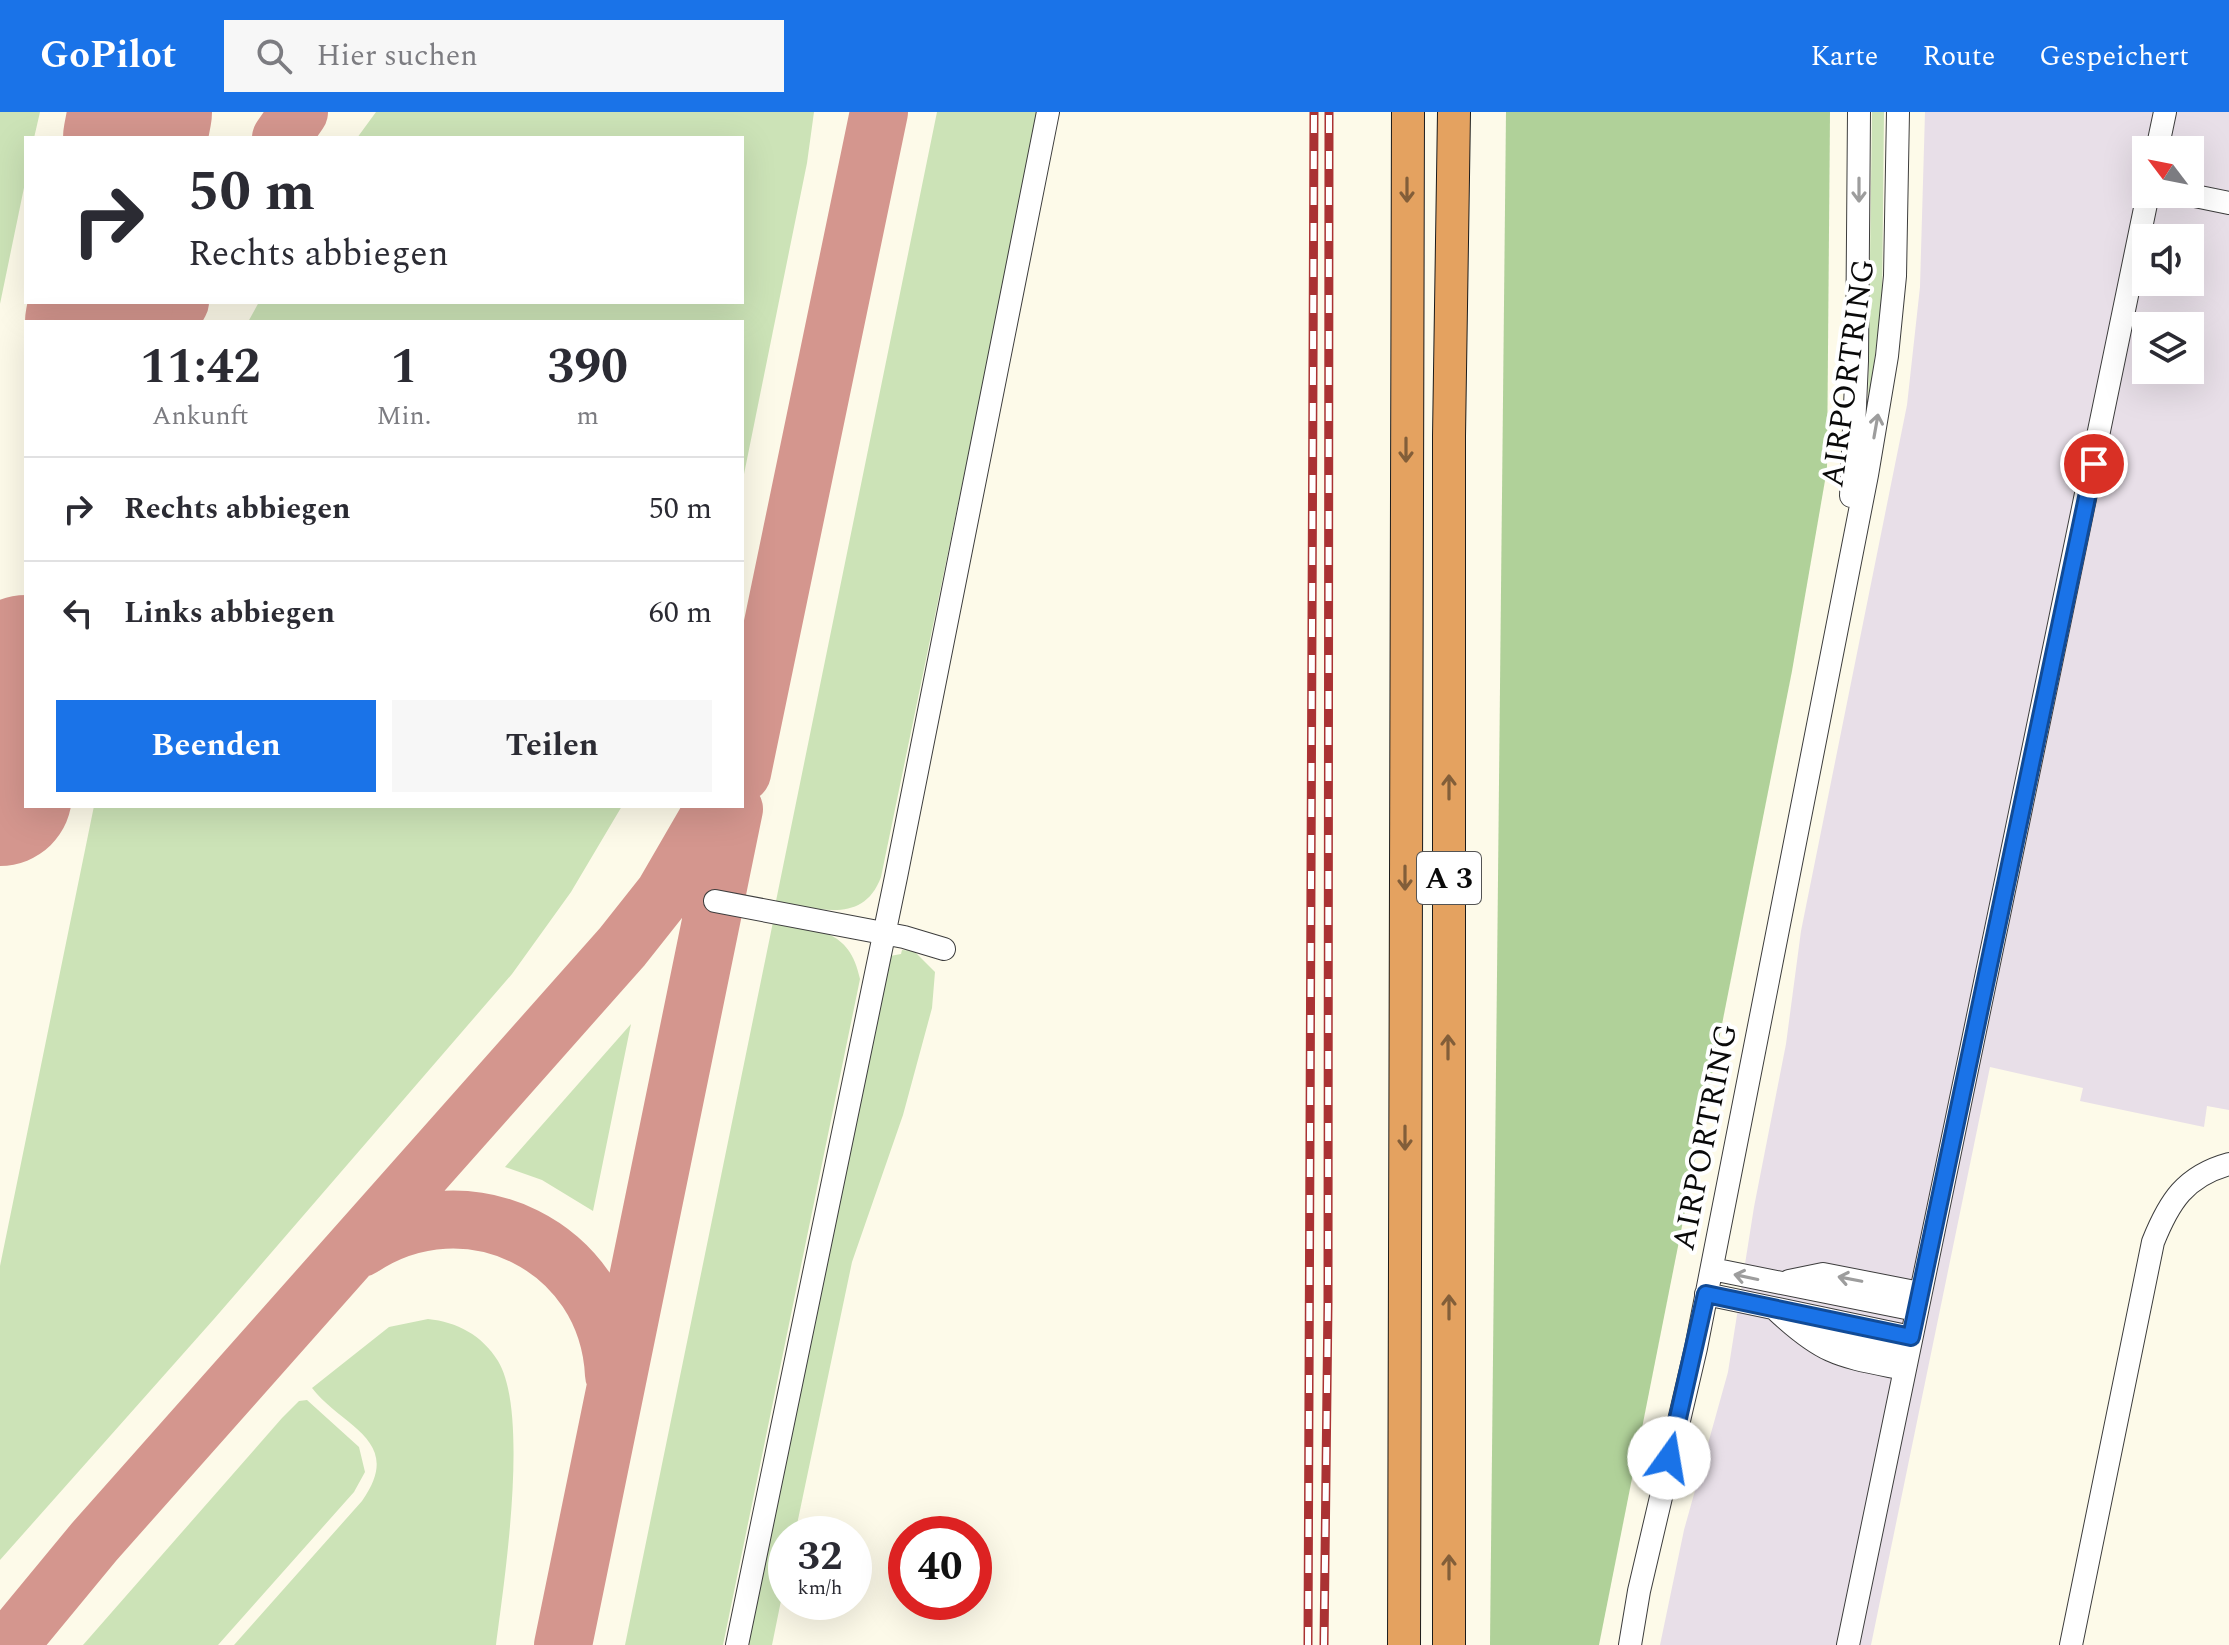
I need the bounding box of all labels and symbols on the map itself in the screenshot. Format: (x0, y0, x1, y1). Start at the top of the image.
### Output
north arrow (2132, 136, 2204, 208)
one-way arrow (1400, 176, 1415, 203)
one-way arrow (1851, 176, 1867, 203)
street label: AIRPORTRING (1808, 256, 1889, 491)
one-way arrow (1869, 414, 1884, 439)
pin (2060, 430, 2128, 498)
one-way arrow (1399, 436, 1414, 463)
one-way arrow (1441, 774, 1457, 801)
road number: A 3 (1417, 852, 1481, 904)
one-way arrow (1397, 864, 1413, 891)
street label: AIRPORTRING (1659, 1020, 1751, 1255)
one-way arrow (1440, 1034, 1456, 1061)
one-way arrow (1397, 1124, 1413, 1151)
one-way arrow (1734, 1269, 1759, 1284)
one-way arrow (1838, 1271, 1863, 1286)
one-way arrow (1441, 1294, 1457, 1321)
position arrow (1627, 1416, 1711, 1500)
speed limit sign: 40 (888, 1516, 992, 1620)
one-way arrow (1441, 1554, 1457, 1581)

